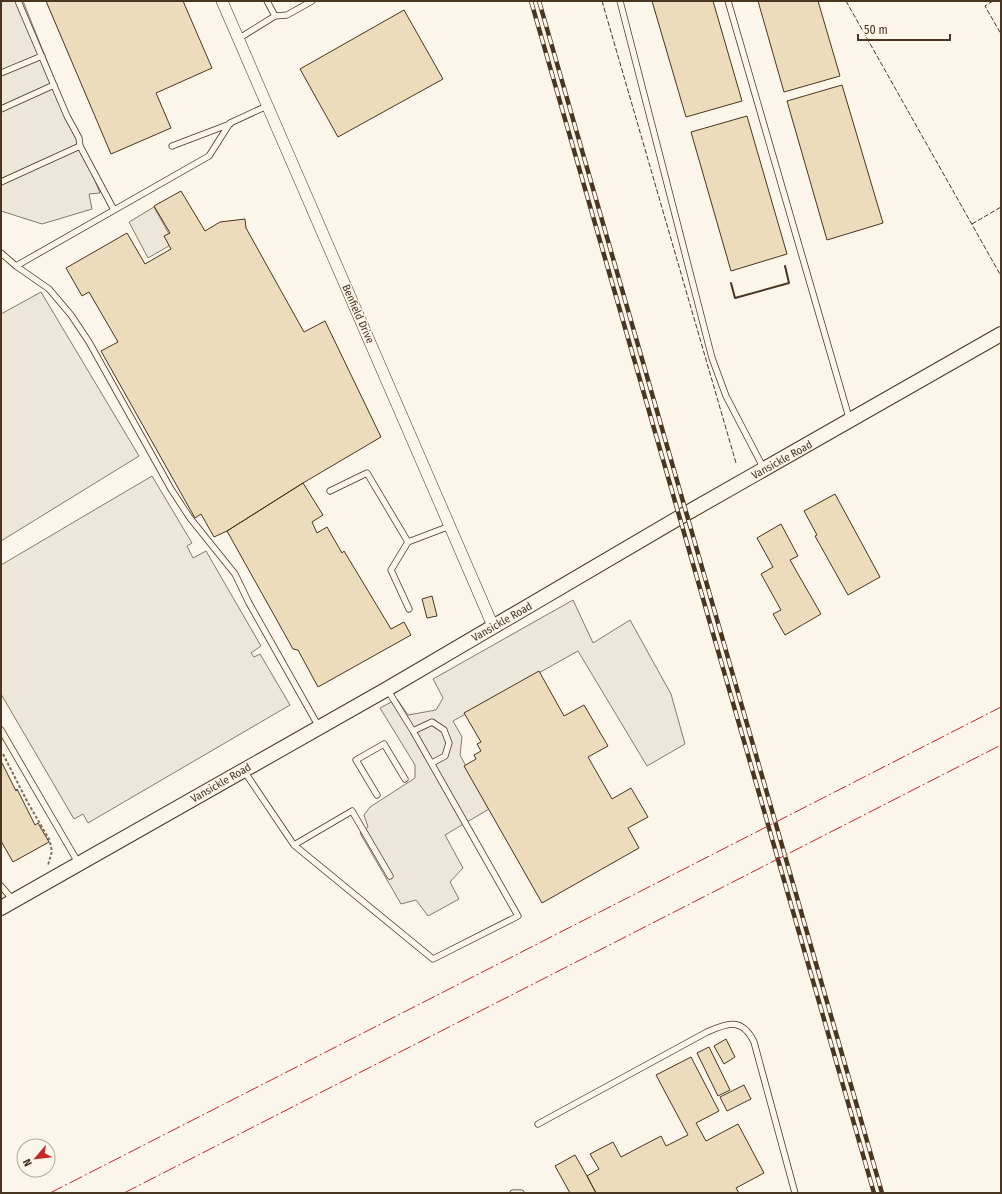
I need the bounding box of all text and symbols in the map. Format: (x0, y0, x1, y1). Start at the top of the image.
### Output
scale bar (858, 16, 950, 42)
text: 50 m (864, 23, 888, 37)
street label: Benfield Drive (339, 283, 377, 345)
street label: Vansickle Road (749, 438, 815, 482)
street label: Vansickle Road (470, 600, 534, 644)
street label: Vansickle Road (189, 761, 253, 805)
north arrow (16, 1138, 56, 1178)
text: N (20, 1156, 35, 1168)

